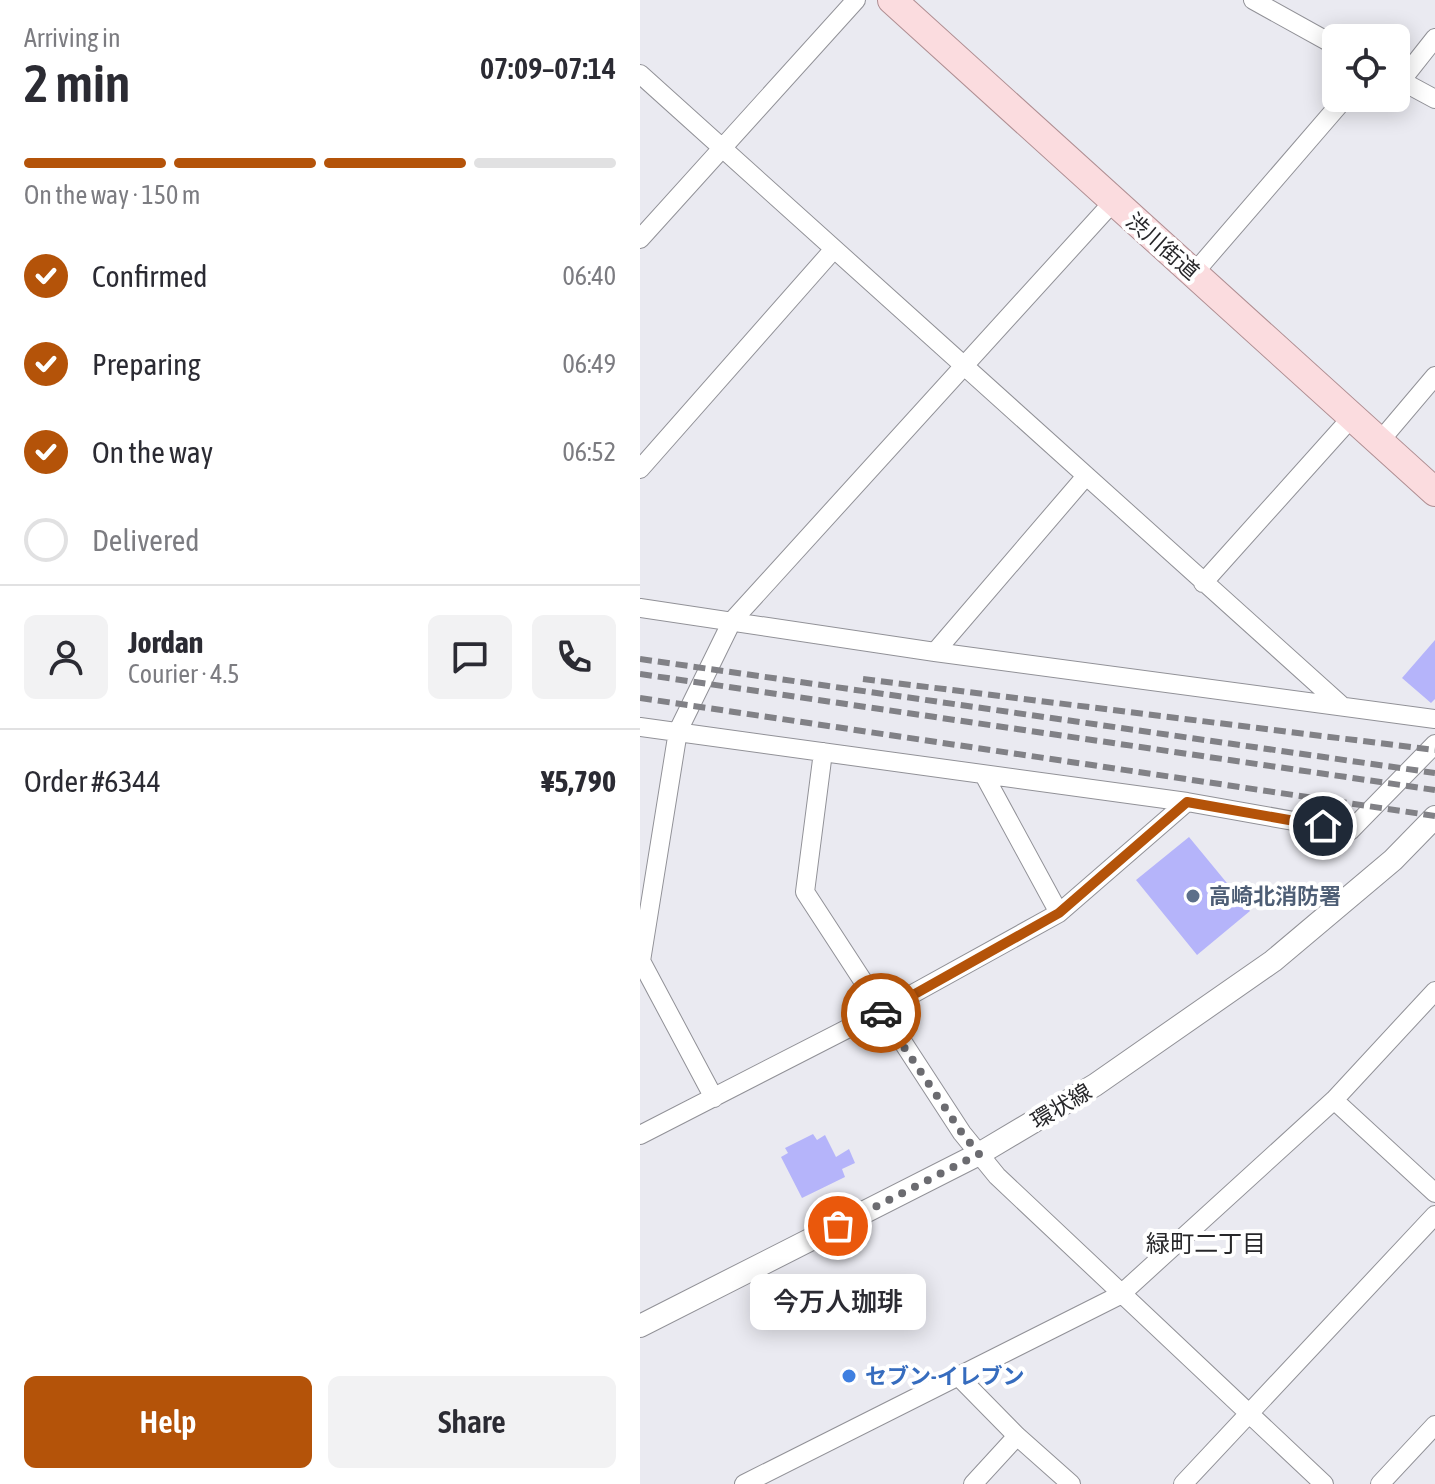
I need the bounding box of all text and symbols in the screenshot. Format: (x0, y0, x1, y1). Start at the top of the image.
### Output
text: Arriving in (24, 23, 121, 53)
map controls (1322, 24, 1410, 112)
button: locate (1322, 24, 1410, 112)
text: 07:09–07:14 (480, 51, 616, 85)
text: 2 min (24, 53, 130, 113)
text: On the way · 150 m (24, 180, 201, 210)
street label: 渋川街道 (1121, 207, 1205, 285)
icon: check (24, 254, 68, 298)
text: Confirmed (92, 259, 207, 293)
text: 06:40 (562, 261, 616, 291)
icon: check (24, 342, 68, 386)
text: Preparing (92, 347, 201, 381)
text: 06:49 (562, 349, 616, 379)
icon: check (24, 430, 68, 474)
text: On the way (92, 435, 213, 469)
text: 06:52 (562, 437, 616, 467)
text: Delivered (92, 523, 200, 557)
button: person (24, 615, 108, 699)
button: chat (428, 615, 512, 699)
button: phone (532, 615, 616, 699)
text: Jordan (128, 625, 203, 659)
text: Courier · 4.5 (128, 659, 239, 689)
text: Order #6344 (24, 764, 161, 798)
text: ¥5,790 (541, 764, 616, 798)
pin (1289, 792, 1357, 860)
icon: home (1301, 804, 1345, 848)
place label: 高崎北消防署 (1209, 883, 1341, 909)
marker: 高崎北消防署 (1184, 887, 1202, 905)
courier (841, 973, 921, 1053)
icon: car (859, 991, 903, 1035)
street label: 環状線 (1026, 1078, 1096, 1134)
pin (804, 1192, 872, 1260)
icon: bag (816, 1204, 860, 1248)
district label: 緑町二丁目 (1146, 1230, 1266, 1257)
callout: 今万人珈琲 (750, 1274, 926, 1330)
text: 今万人珈琲 (773, 1287, 903, 1317)
place label: セブン-イレブン (865, 1363, 1025, 1389)
marker: セブン-イレブン (840, 1367, 858, 1385)
button: Help (24, 1376, 312, 1468)
button: Share (328, 1376, 616, 1468)

